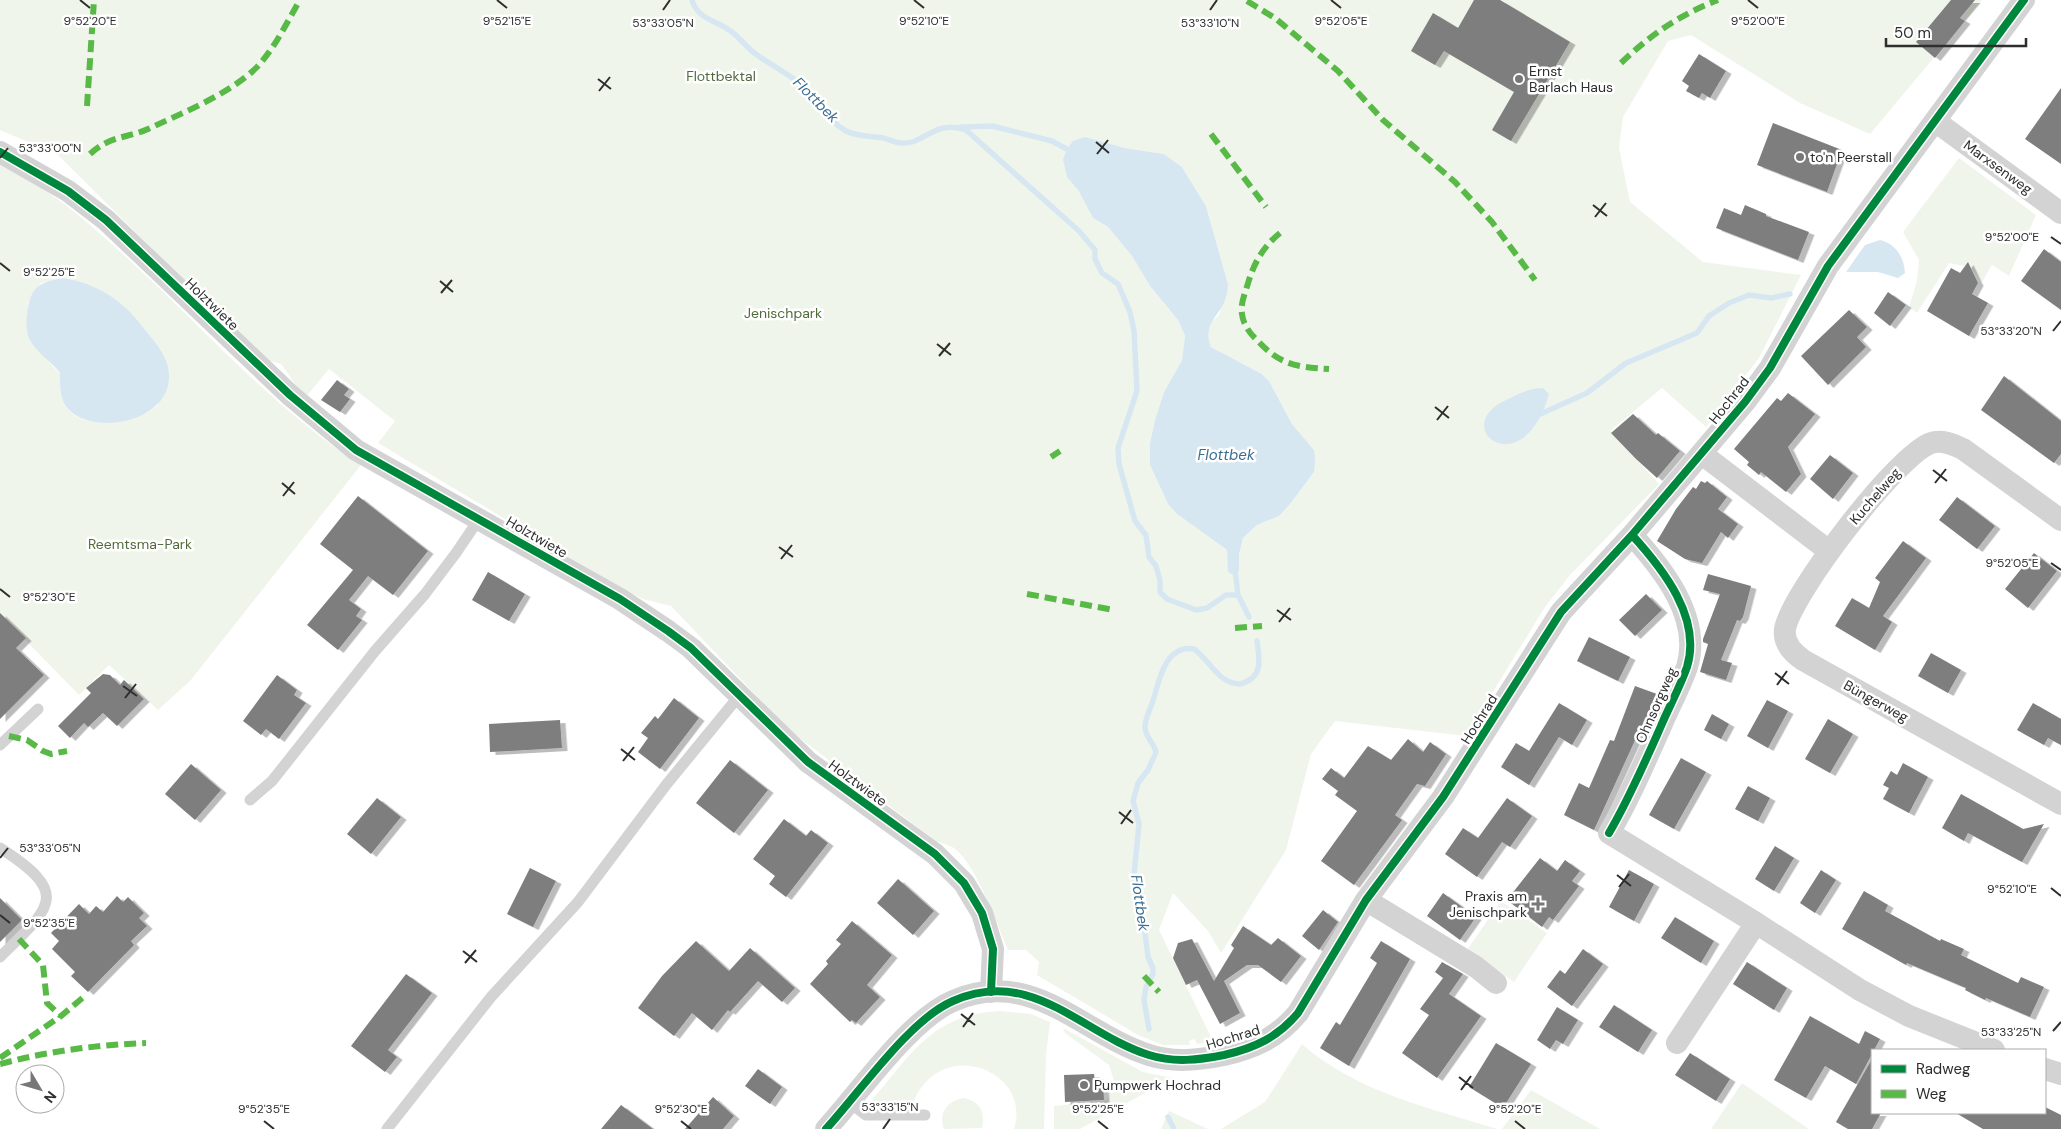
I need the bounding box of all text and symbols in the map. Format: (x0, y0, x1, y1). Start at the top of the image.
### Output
text: 9°52'20"E (64, 13, 117, 29)
text: 9°52'15"E (483, 13, 532, 29)
text: 9°52'10"E (899, 13, 949, 29)
text: 9°52'05"E (1314, 13, 1368, 29)
text: 9°52'00"E (1731, 13, 1785, 29)
text: 53°33'05"N (632, 15, 694, 31)
text: 53°33'10"N (1181, 15, 1239, 31)
scale bar (1886, 15, 2026, 47)
text: 50 m (1894, 23, 1931, 43)
place label: Ernst Barlach Haus (1529, 62, 1613, 96)
park label: Flottbektal (686, 67, 756, 85)
water label: Flottbek (789, 73, 843, 127)
marker: Ernst Barlach Haus (1513, 73, 1525, 85)
street label: Marxsenweg (1960, 136, 2036, 198)
text: 53°33'00"N (19, 140, 81, 156)
place label: to'n Peerstall (1810, 148, 1892, 166)
marker: to'n Peerstall (1794, 151, 1806, 163)
text: 9°52'00"E (1985, 229, 2039, 245)
text: 9°52'25"E (23, 264, 75, 280)
street label: Holztwiete (181, 274, 243, 334)
park label: Jenischpark (744, 304, 822, 322)
text: 53°33'20"N (1980, 323, 2042, 339)
street label: Hochrad (1705, 373, 1753, 427)
water label: Flottbek (1197, 445, 1255, 465)
street label: Kuchelweg (1845, 464, 1905, 528)
street label: Holztwiete (503, 512, 571, 562)
park label: Reemtsma-Park (88, 535, 192, 553)
text: 9°52'05"E (1985, 555, 2039, 571)
text: 9°52'30"E (22, 589, 76, 605)
street label: Ohnsorgweg (1631, 664, 1681, 746)
street label: Büngerweg (1840, 676, 1912, 726)
street label: Hochrad (1457, 691, 1501, 747)
street label: Holztwiete (825, 756, 891, 810)
text: 53°33'05"N (19, 840, 81, 856)
water label: Flottbek (1126, 873, 1154, 933)
text: 9°52'10"E (1987, 881, 2037, 897)
place label: Praxis am Jenischpark (1449, 887, 1527, 921)
marker: Praxis am Jenischpark (1531, 897, 1545, 911)
text: 9°52'35"E (23, 915, 75, 931)
street label: Hochrad (1204, 1020, 1262, 1054)
text: 53°33'25"N (1981, 1024, 2041, 1040)
legend (1871, 1049, 2046, 1114)
text: Radweg (1916, 1059, 1970, 1079)
north arrow (15, 1064, 65, 1114)
place label: Pumpwerk Hochrad (1094, 1076, 1221, 1094)
marker: Pumpwerk Hochrad (1078, 1079, 1090, 1091)
text: Weg (1916, 1084, 1947, 1104)
text: N (40, 1087, 60, 1107)
text: 53°33'15"N (861, 1099, 919, 1115)
text: 9°52'35"E (238, 1101, 290, 1117)
text: 9°52'30"E (654, 1101, 708, 1117)
text: 9°52'25"E (1072, 1101, 1124, 1117)
text: 9°52'20"E (1489, 1101, 1542, 1117)

